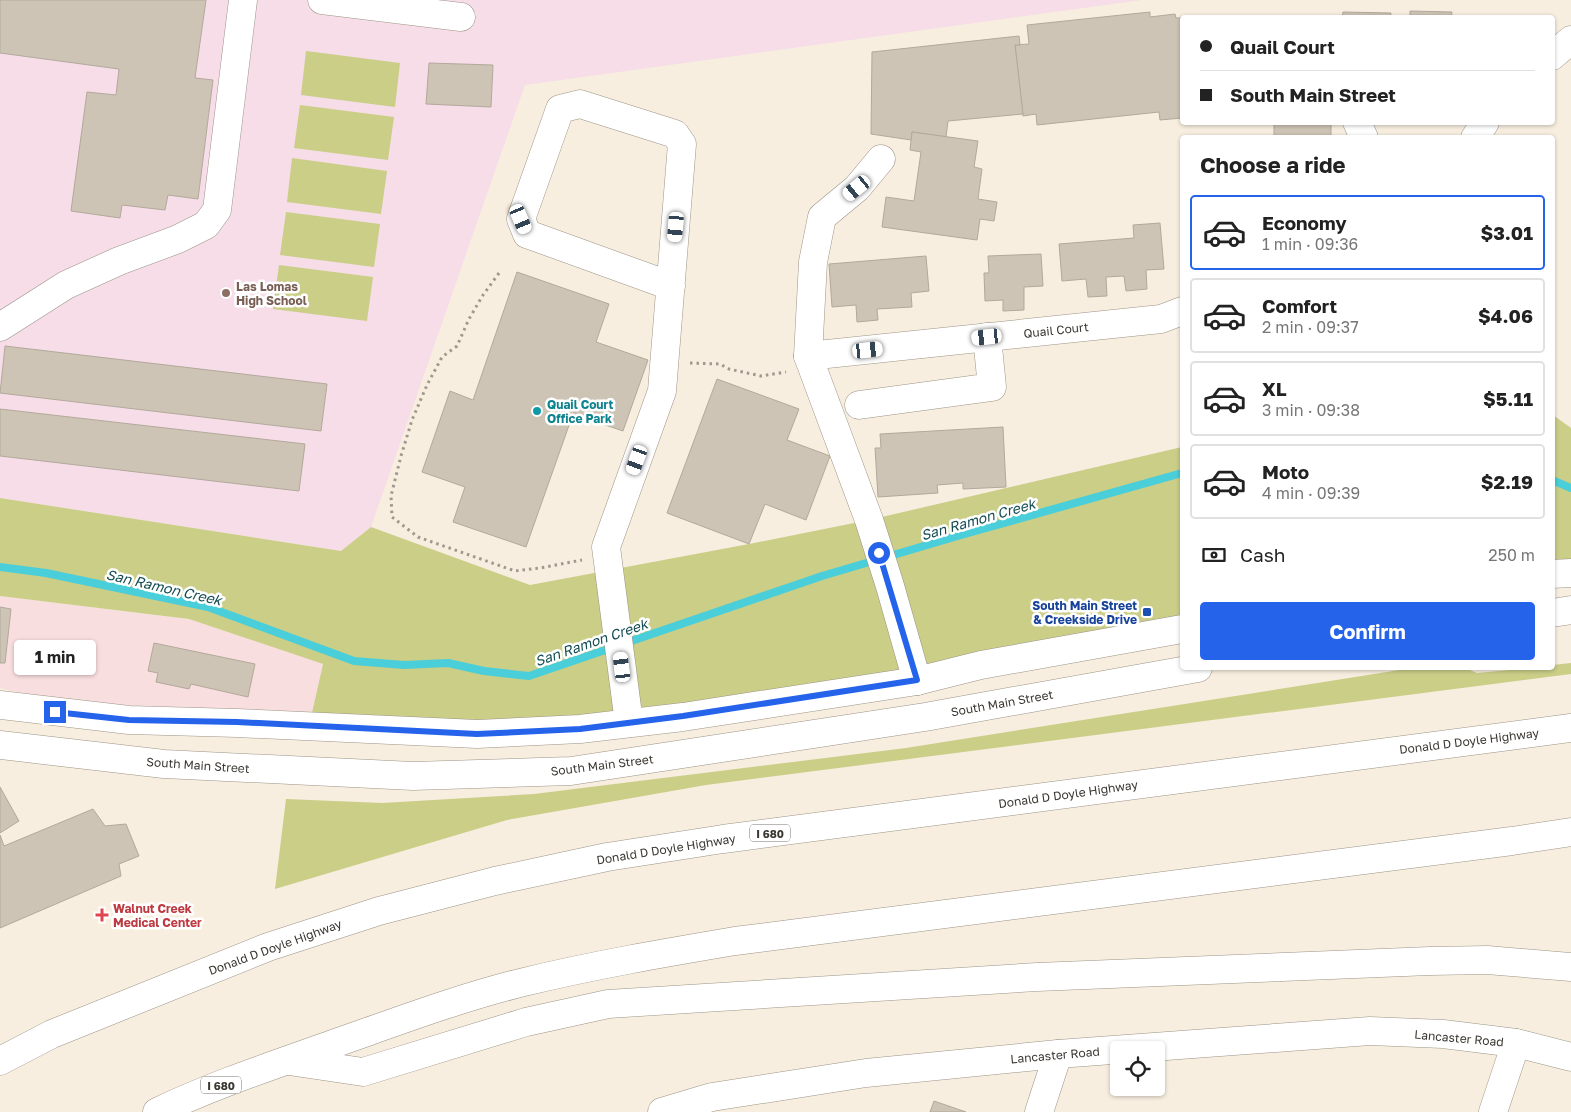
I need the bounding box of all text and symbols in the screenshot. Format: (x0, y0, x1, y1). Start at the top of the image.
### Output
text: Quail Court (1230, 35, 1335, 58)
text: South Main Street (1230, 83, 1396, 106)
text: Choose a ride (1200, 151, 1346, 178)
car (840, 173, 873, 203)
car (508, 202, 533, 236)
icon: car (1202, 210, 1247, 255)
car (667, 211, 684, 243)
text: Economy (1262, 211, 1347, 234)
text: $3.01 (1480, 221, 1533, 244)
text: 1 min · 09:36 (1262, 234, 1358, 254)
place label: Las Lomas High School (236, 279, 307, 308)
marker: Las Lomas High School (220, 287, 232, 299)
icon: car (1202, 293, 1247, 338)
text: Comfort (1262, 294, 1337, 317)
text: $4.06 (1478, 304, 1533, 327)
text: 2 min · 09:37 (1262, 317, 1359, 337)
street label: Quail Court (1023, 319, 1089, 341)
car (971, 328, 1002, 346)
car (852, 341, 883, 359)
icon: car (1202, 376, 1247, 421)
text: XL (1262, 377, 1287, 400)
text: $5.11 (1483, 387, 1533, 410)
place label: Quail Court Office Park (547, 397, 613, 426)
text: 3 min · 09:38 (1262, 400, 1360, 420)
marker: Quail Court Office Park (531, 405, 543, 417)
car (624, 443, 649, 477)
icon: car (1202, 459, 1247, 504)
text: Moto (1262, 460, 1309, 483)
text: $2.19 (1481, 470, 1533, 493)
text: 4 min · 09:39 (1262, 483, 1360, 503)
water label: San Ramon Creek (919, 494, 1039, 543)
icon: cash (1200, 541, 1228, 569)
route start (868, 542, 890, 564)
text: Cash (1240, 543, 1285, 566)
text: 250 m (1488, 545, 1535, 565)
water label: San Ramon Creek (105, 565, 226, 609)
place label: South Main Street & Creekside Drive (1032, 598, 1137, 627)
button: Confirm (1200, 602, 1535, 660)
marker: South Main Street & Creekside Drive (1141, 606, 1153, 618)
water label: San Ramon Creek (532, 614, 652, 669)
callout: 1 min (14, 640, 96, 674)
text: 1 min (35, 647, 75, 667)
car (612, 651, 631, 683)
street label: South Main Street (950, 687, 1054, 719)
route end (44, 701, 66, 723)
street label: Donald D Doyle Highway (1398, 725, 1540, 757)
street label: South Main Street (550, 751, 654, 779)
street label: South Main Street (146, 754, 250, 776)
street label: Donald D Doyle Highway (997, 777, 1139, 811)
road number: I 680 (750, 824, 790, 841)
street label: Donald D Doyle Highway (595, 831, 737, 867)
place label: Walnut Creek Medical Center (113, 901, 202, 930)
marker: Walnut Creek Medical Center (95, 908, 109, 922)
street label: Donald D Doyle Highway (206, 916, 344, 978)
street label: Lancaster Road (1414, 1027, 1504, 1049)
map controls (1110, 1041, 1165, 1096)
button: locate (1110, 1041, 1165, 1096)
street label: Lancaster Road (1010, 1044, 1100, 1066)
road number: I 680 (201, 1076, 241, 1094)

